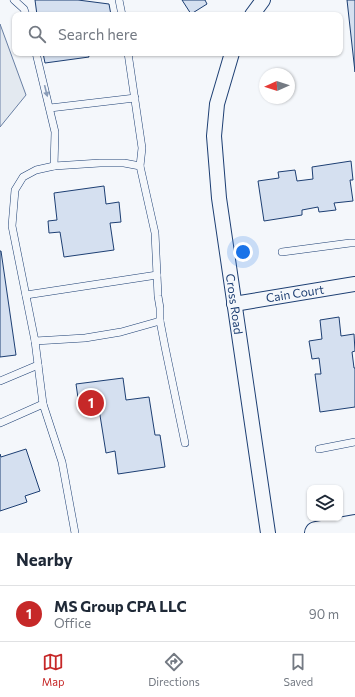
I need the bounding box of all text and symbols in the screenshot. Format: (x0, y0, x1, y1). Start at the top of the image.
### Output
search box (12, 12, 343, 56)
icon: search (26, 23, 48, 45)
text: Search here (58, 25, 137, 43)
north arrow (259, 68, 295, 104)
one-way arrow (43, 85, 49, 97)
your location (233, 242, 253, 262)
street label: Cross Road (224, 273, 246, 335)
street label: Cain Court (265, 282, 325, 305)
pin: 1 (78, 388, 104, 418)
map controls (307, 485, 343, 521)
button: layers (307, 485, 343, 521)
text: Nearby (16, 549, 73, 570)
text: MS Group CPA LLC (54, 597, 187, 615)
text: 1 (26, 606, 32, 622)
text: 90 m (309, 606, 339, 622)
text: Office (54, 615, 91, 631)
tab: Map (42, 651, 65, 688)
tab: Directions (148, 651, 200, 688)
tab: Saved (283, 651, 313, 688)

